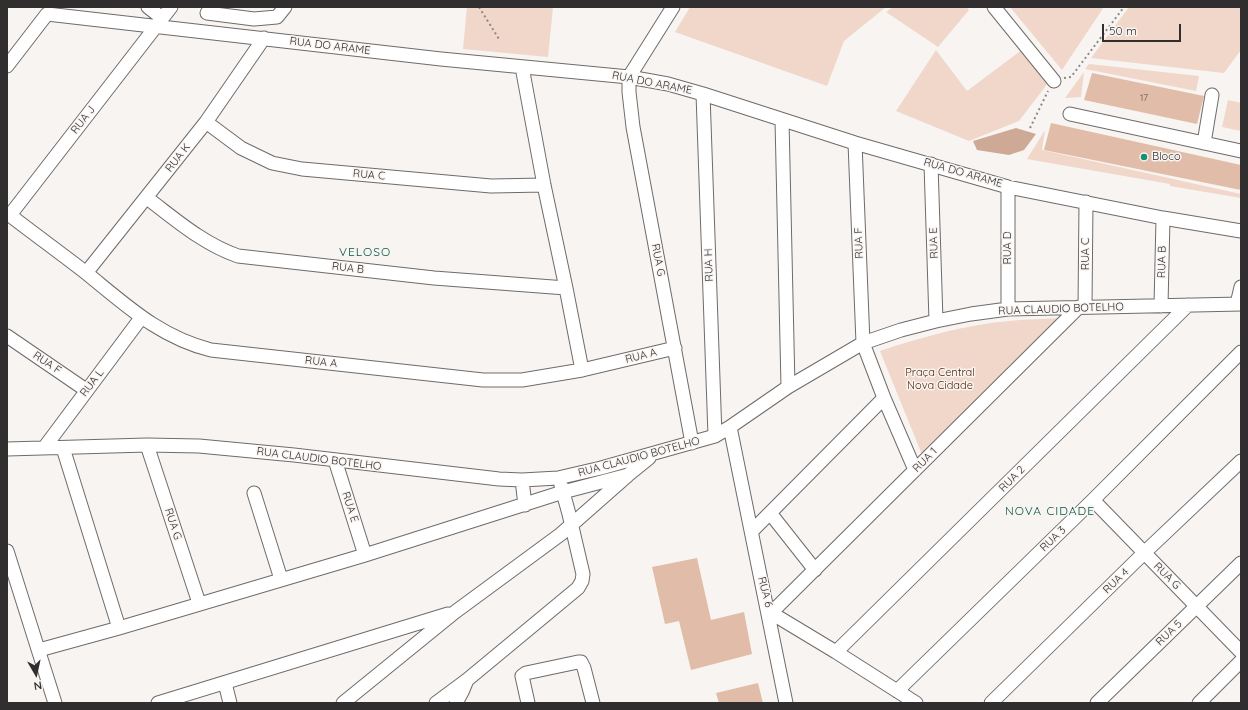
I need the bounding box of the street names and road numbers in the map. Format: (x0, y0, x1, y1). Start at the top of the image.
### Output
street label: RUA DO ARAME (289, 34, 371, 58)
street label: RUA DO ARAME (611, 69, 693, 97)
street label: RUA J (68, 104, 98, 136)
street label: RUA K (163, 141, 193, 175)
street label: RUA DO ARAME (922, 155, 1004, 191)
street label: RUA C (352, 167, 386, 183)
street label: RUA F (852, 227, 866, 259)
street label: RUA E (927, 227, 941, 259)
street label: RUA D (1001, 231, 1015, 265)
street label: RUA C (1079, 238, 1093, 270)
street label: RUA G (648, 243, 668, 277)
street label: RUA B (1155, 246, 1169, 278)
street label: RUA H (702, 248, 716, 282)
street label: RUA B (331, 260, 365, 276)
street label: RUA CLAUDIO BOTELHO (998, 300, 1124, 318)
street label: RUA A (624, 346, 658, 366)
street label: RUA F (30, 349, 64, 377)
street label: RUA A (304, 354, 338, 370)
street label: RUA L (77, 367, 107, 399)
street label: RUA CLAUDIO BOTELHO (577, 434, 701, 480)
street label: RUA CLAUDIO BOTELHO (256, 445, 382, 473)
street label: RUA 1 (910, 445, 940, 475)
street label: RUA 2 (996, 463, 1028, 495)
street label: RUA E (339, 490, 361, 524)
street label: RUA G (162, 506, 184, 542)
street label: RUA 3 (1037, 524, 1069, 554)
street label: RUA G (1151, 560, 1183, 592)
street label: RUA 4 (1100, 565, 1132, 597)
street label: RUA 6 (755, 575, 775, 609)
street label: RUA 5 (1153, 617, 1185, 649)

